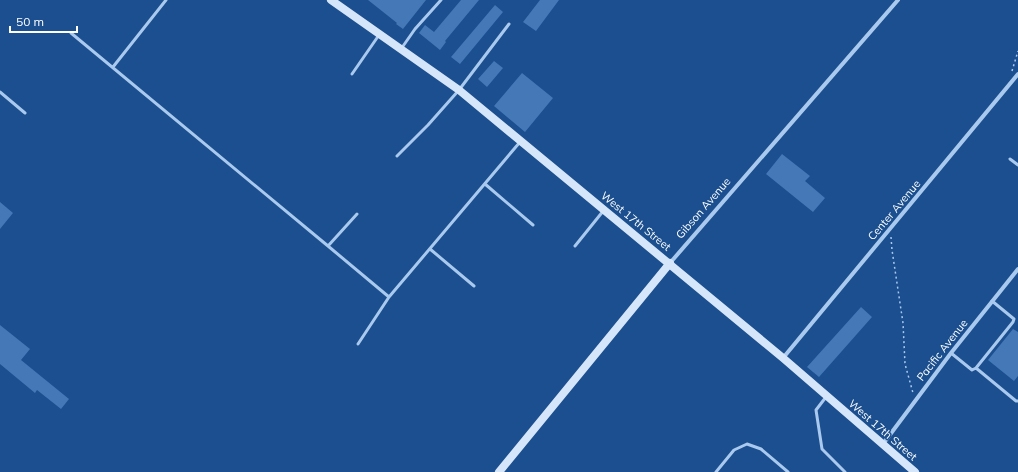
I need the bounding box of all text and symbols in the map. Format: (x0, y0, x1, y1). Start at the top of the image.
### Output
scale bar (10, 8, 77, 34)
text: 50 m (16, 14, 44, 29)
street label: Gibson Avenue (673, 174, 733, 242)
street label: Center Avenue (865, 177, 923, 243)
street label: West 17th Street (598, 188, 674, 254)
street label: Pacific Avenue (914, 316, 970, 384)
street label: West 17th Street (846, 396, 920, 464)

